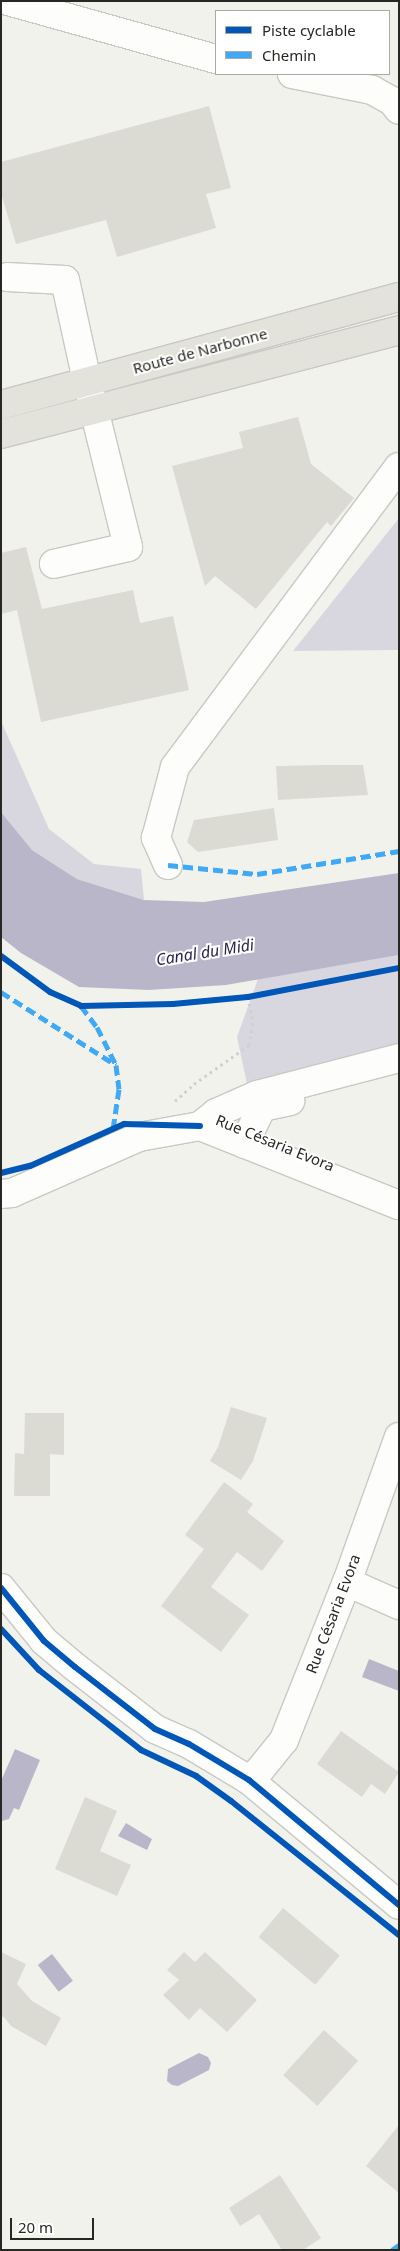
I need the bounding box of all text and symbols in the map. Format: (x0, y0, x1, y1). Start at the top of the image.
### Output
legend (215, 10, 390, 75)
text: Piste cyclable (262, 20, 356, 40)
text: Chemin (262, 45, 316, 65)
street label: Route de Narbonne (131, 324, 269, 378)
water label: Canal du Midi (155, 935, 255, 969)
street label: Rue Césaria Evora (213, 1111, 337, 1175)
street label: Rue Césaria Evora (302, 1552, 364, 1676)
scale bar (12, 2208, 96, 2240)
text: 20 m (18, 2217, 53, 2237)

